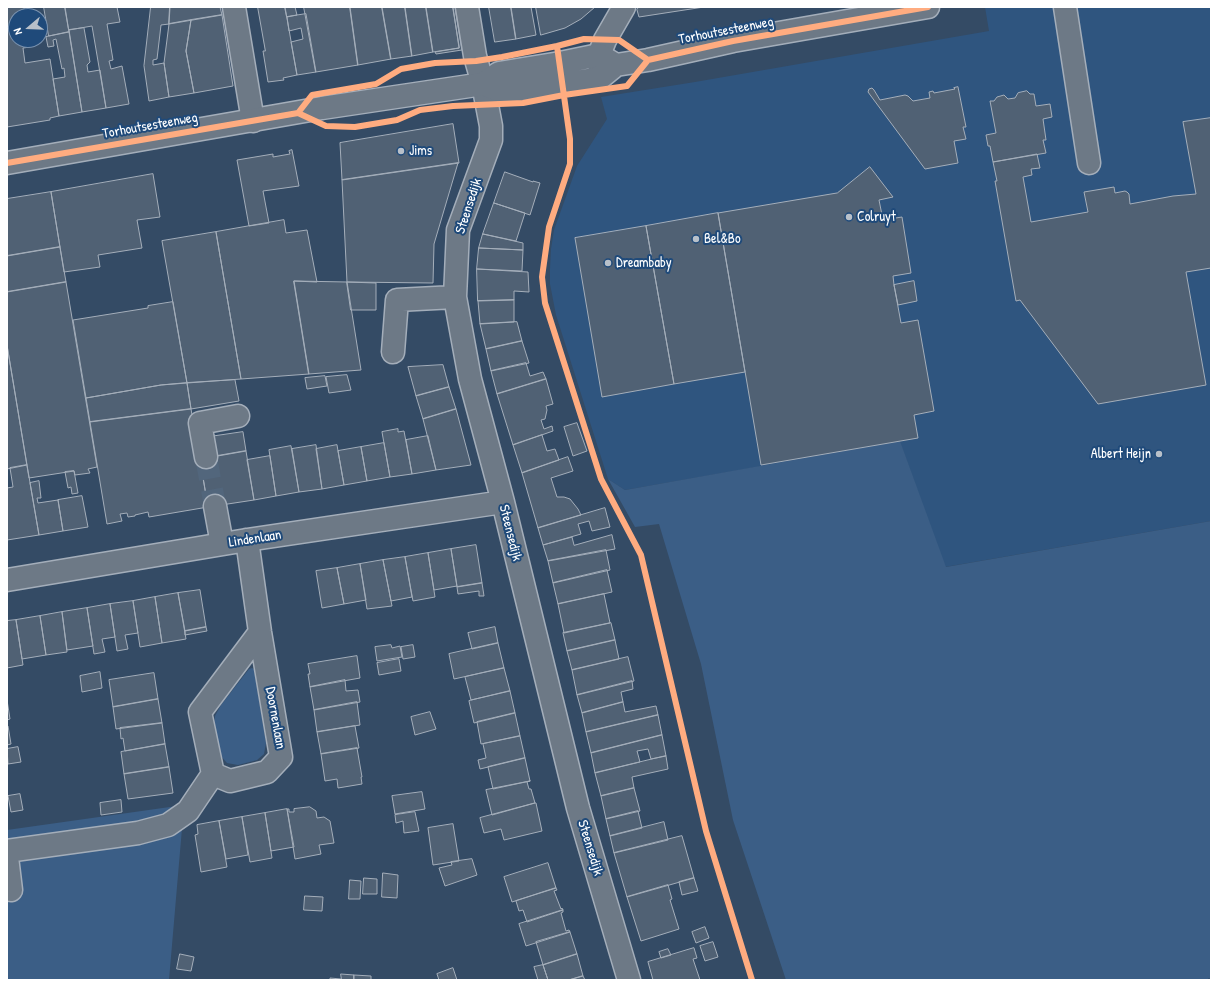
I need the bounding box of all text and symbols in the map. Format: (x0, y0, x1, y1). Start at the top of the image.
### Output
north arrow (8, 8, 48, 48)
street label: Torhoutsesteenweg (677, 14, 775, 48)
text: N (10, 27, 25, 37)
street label: Torhoutsesteenweg (101, 109, 199, 143)
place label: Jims (409, 143, 432, 159)
marker: Jims (396, 146, 406, 156)
street label: Steensedijk (452, 176, 486, 236)
place label: Colruyt (857, 209, 896, 225)
marker: Colruyt (844, 212, 854, 222)
place label: Bel&Bo (704, 231, 741, 247)
marker: Bel&Bo (691, 234, 701, 244)
place label: Dreambaby (616, 255, 672, 271)
marker: Dreambaby (603, 258, 613, 268)
place label: Albert Heijn (1091, 446, 1151, 462)
marker: Albert Heijn (1154, 449, 1164, 459)
street label: Steensedijk (495, 503, 525, 563)
street label: Lindenlaan (227, 527, 283, 551)
street label: Doornenlaan (261, 686, 289, 750)
street label: Steensedijk (574, 818, 606, 878)

